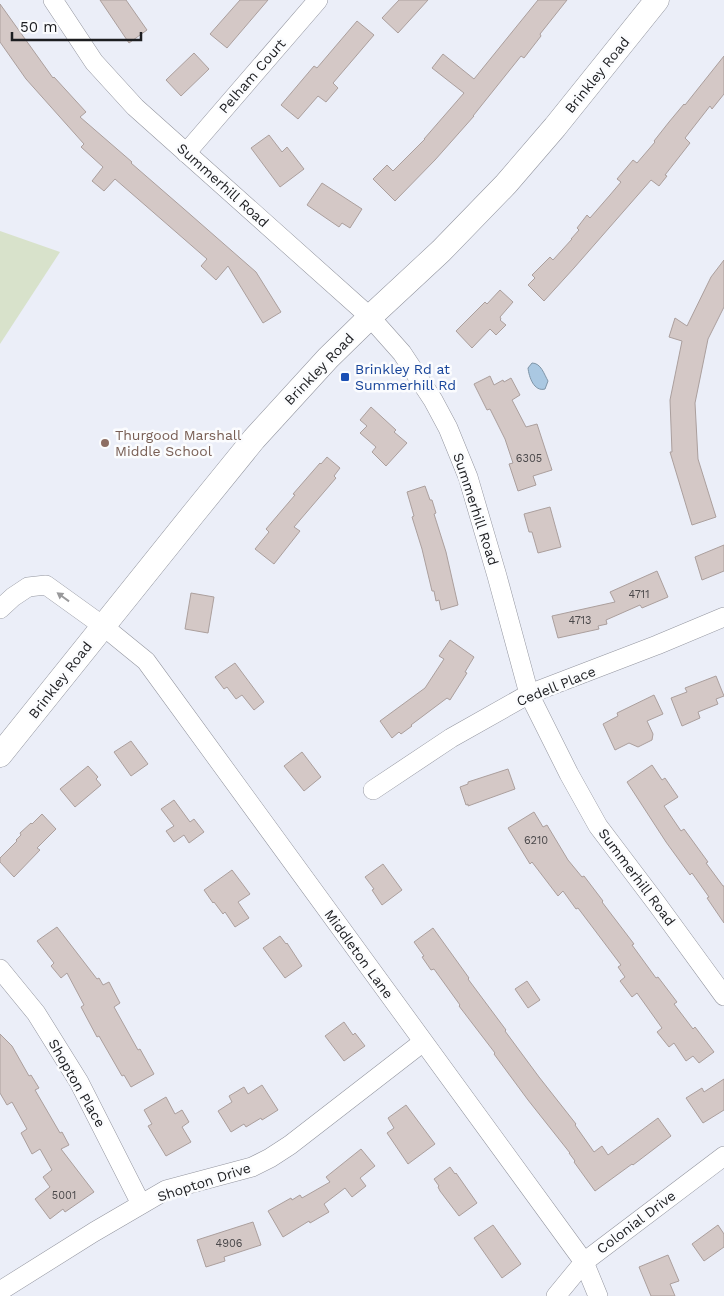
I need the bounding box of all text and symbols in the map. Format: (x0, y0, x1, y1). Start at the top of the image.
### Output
scale bar (12, 10, 141, 42)
text: 50 m (20, 18, 57, 36)
street label: Brinkley Road (562, 34, 632, 116)
street label: Pelham Court (215, 35, 289, 116)
street label: Summerhill Road (174, 140, 272, 230)
street label: Brinkley Road (281, 330, 357, 408)
place label: Brinkley Rd at Summerhill Rd (355, 361, 456, 393)
marker: Brinkley Rd at Summerhill Rd (339, 371, 351, 383)
place label: Thurgood Marshall Middle School (115, 427, 242, 459)
marker: Thurgood Marshall Middle School (99, 437, 111, 449)
street label: Summerhill Road (450, 451, 502, 567)
house number: 6305 (516, 452, 542, 465)
house number: 4711 (629, 588, 649, 601)
one-way arrow (57, 593, 70, 603)
house number: 4713 (568, 614, 592, 627)
street label: Brinkley Road (25, 638, 95, 722)
street label: Cedell Place (514, 663, 598, 709)
street label: Summerhill Road (595, 825, 679, 929)
house number: 6210 (524, 834, 548, 847)
street label: Middleton Lane (321, 906, 397, 1002)
street label: Shopton Place (45, 1036, 109, 1130)
street label: Shopton Drive (155, 1159, 253, 1205)
street label: Colonial Drive (593, 1187, 679, 1257)
house number: 5001 (52, 1189, 76, 1202)
house number: 4906 (215, 1237, 243, 1250)

